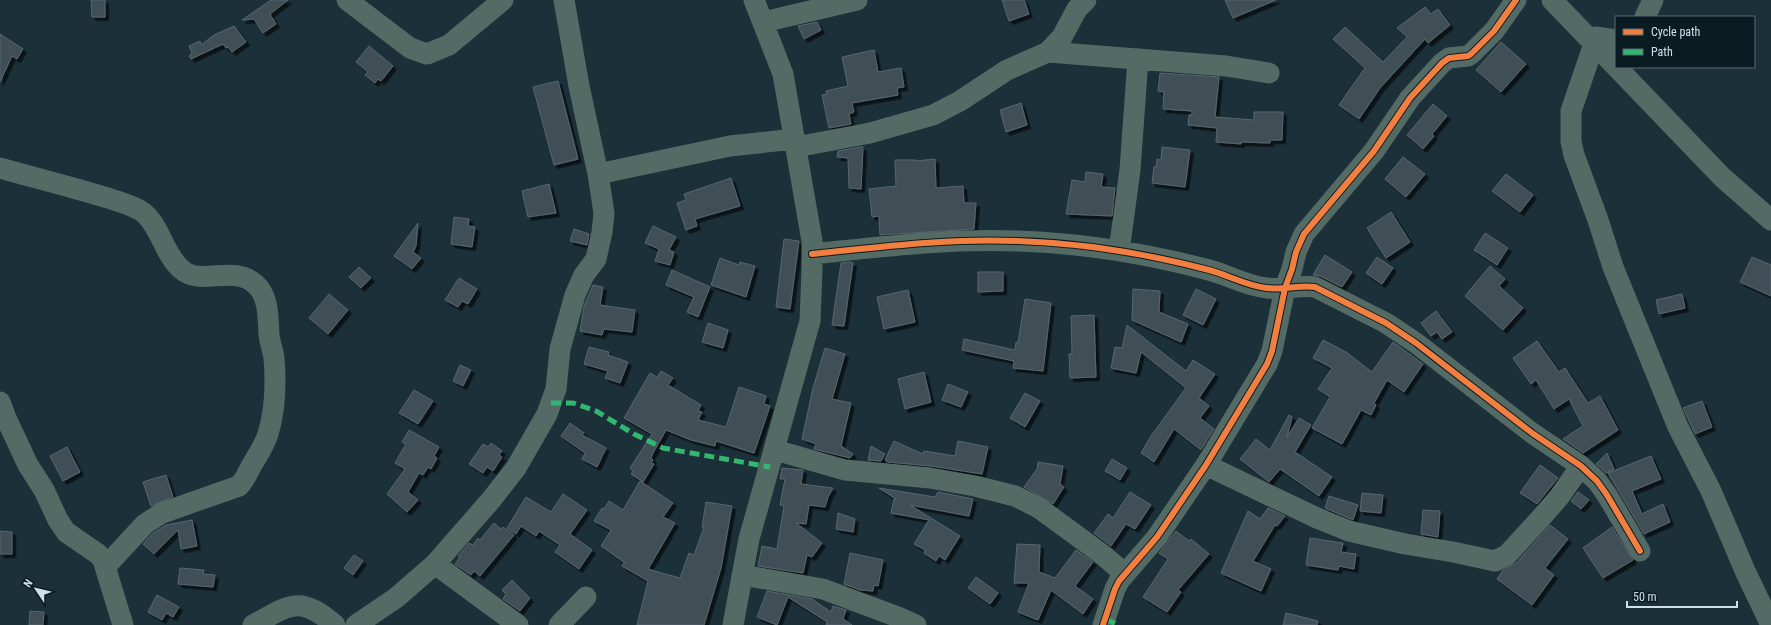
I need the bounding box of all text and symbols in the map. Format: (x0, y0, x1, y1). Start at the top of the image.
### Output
legend (1615, 16, 1755, 68)
text: Cycle path (1651, 25, 1701, 39)
text: Path (1651, 45, 1673, 59)
north arrow (16, 569, 56, 609)
text: N (21, 577, 36, 590)
scale bar (1627, 583, 1737, 609)
text: 50 m (1633, 590, 1657, 604)

